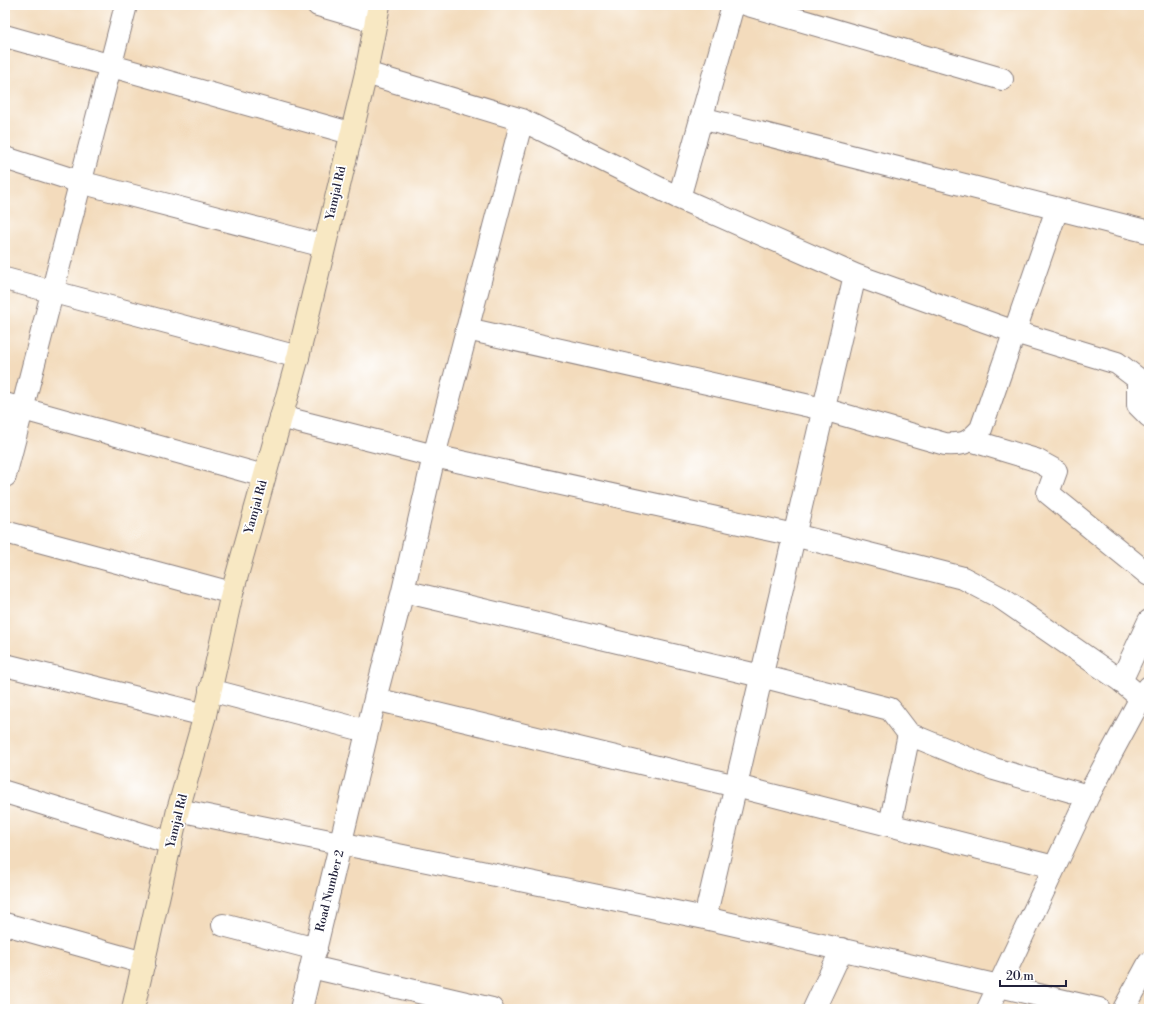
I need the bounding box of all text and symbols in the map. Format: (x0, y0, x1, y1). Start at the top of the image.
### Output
street label: Yamjal Rd (322, 164, 350, 222)
street label: Yamjal Rd (241, 478, 271, 536)
street label: Yamjal Rd (163, 792, 191, 850)
street label: Road Number 2 (313, 848, 347, 933)
scale bar (1000, 962, 1066, 988)
text: 20 m (1006, 969, 1034, 984)

